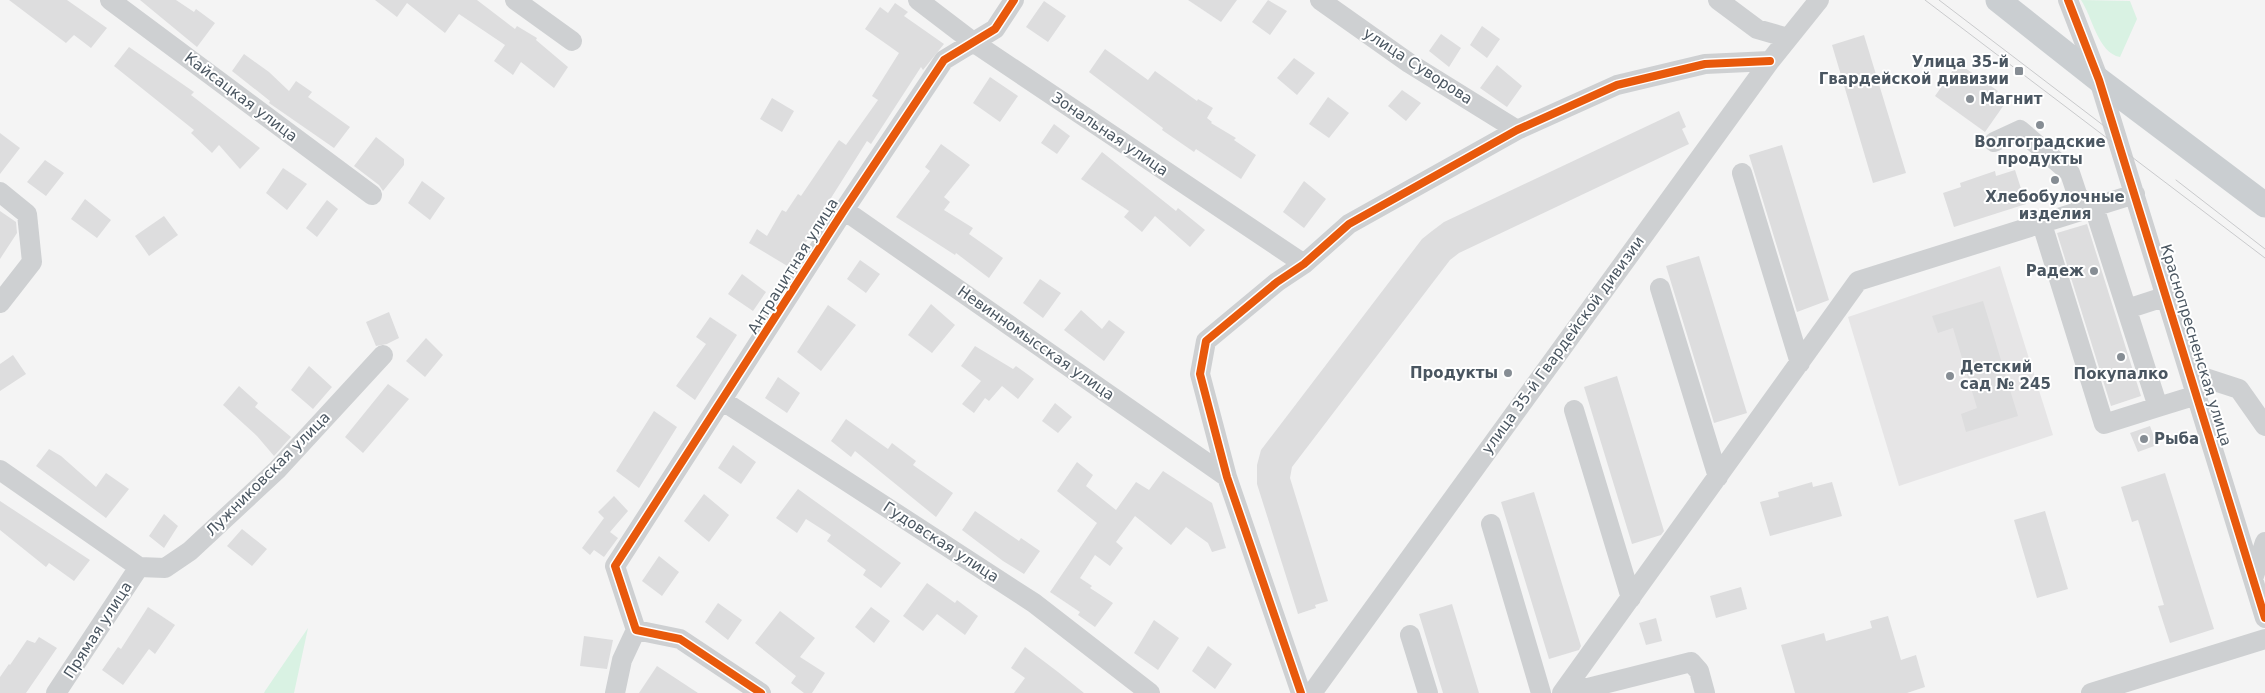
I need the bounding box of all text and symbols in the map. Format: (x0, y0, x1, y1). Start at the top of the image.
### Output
street label: улица Суворова (1360, 24, 1476, 108)
street label: Кайсацкая улица (181, 49, 301, 145)
place label: Улица 35-й Гвардейской дивизии (1819, 53, 2009, 88)
marker: Улица 35-й Гвардейской дивизии (2013, 65, 2025, 77)
street label: Зональная улица (1048, 88, 1172, 180)
place label: Магнит (1980, 90, 2043, 108)
marker: Магнит (1964, 93, 1976, 105)
marker: Волгоградские продукты (2034, 119, 2046, 131)
place label: Волгоградские продукты (1974, 133, 2106, 168)
marker: Хлебобулочные изделия (2049, 174, 2061, 186)
place label: Хлебобулочные изделия (1985, 188, 2125, 223)
street label: Антрацитная улица (744, 195, 842, 337)
street label: улица 35-й Гвардейской дивизии (1478, 233, 1648, 457)
street label: Краснопресненская улица (2157, 242, 2235, 448)
place label: Радеж (2026, 262, 2084, 280)
marker: Радеж (2088, 265, 2100, 277)
street label: Невинномысская улица (954, 282, 1118, 404)
marker: Покупалко (2115, 351, 2127, 363)
place label: Детский сад № 245 (1960, 358, 2051, 393)
place label: Продукты (1410, 364, 1498, 382)
place label: Покупалко (2074, 365, 2168, 383)
marker: Продукты (1502, 367, 1514, 379)
marker: Детский сад № 245 (1944, 370, 1956, 382)
street label: Лужниковская улица (202, 408, 334, 540)
place label: Рыба (2154, 430, 2199, 448)
marker: Рыба (2138, 433, 2150, 445)
street label: Гудовская улица (880, 498, 1002, 586)
street label: Прямая улица (60, 578, 136, 682)

